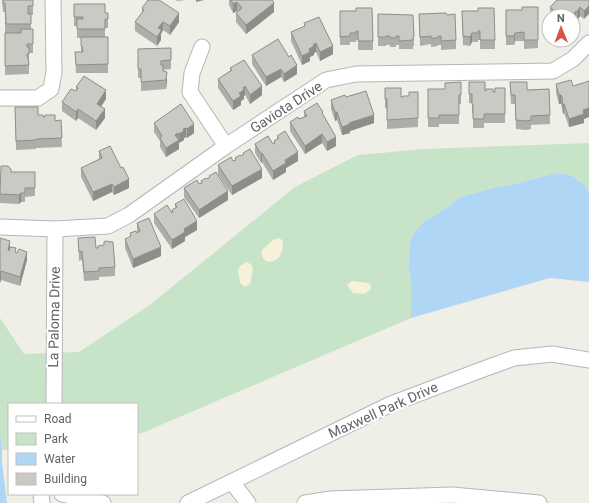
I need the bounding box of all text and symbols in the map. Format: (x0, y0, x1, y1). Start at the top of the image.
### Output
north arrow (541, 8, 581, 48)
text: N (557, 12, 565, 25)
street label: Gaviota Drive (247, 78, 325, 136)
street label: La Paloma Drive (45, 266, 63, 368)
street label: Maxwell Park Drive (326, 379, 440, 441)
legend (8, 403, 138, 495)
text: Road (44, 412, 72, 426)
text: Park (44, 432, 69, 446)
text: Water (44, 452, 75, 466)
text: Building (44, 472, 87, 486)

